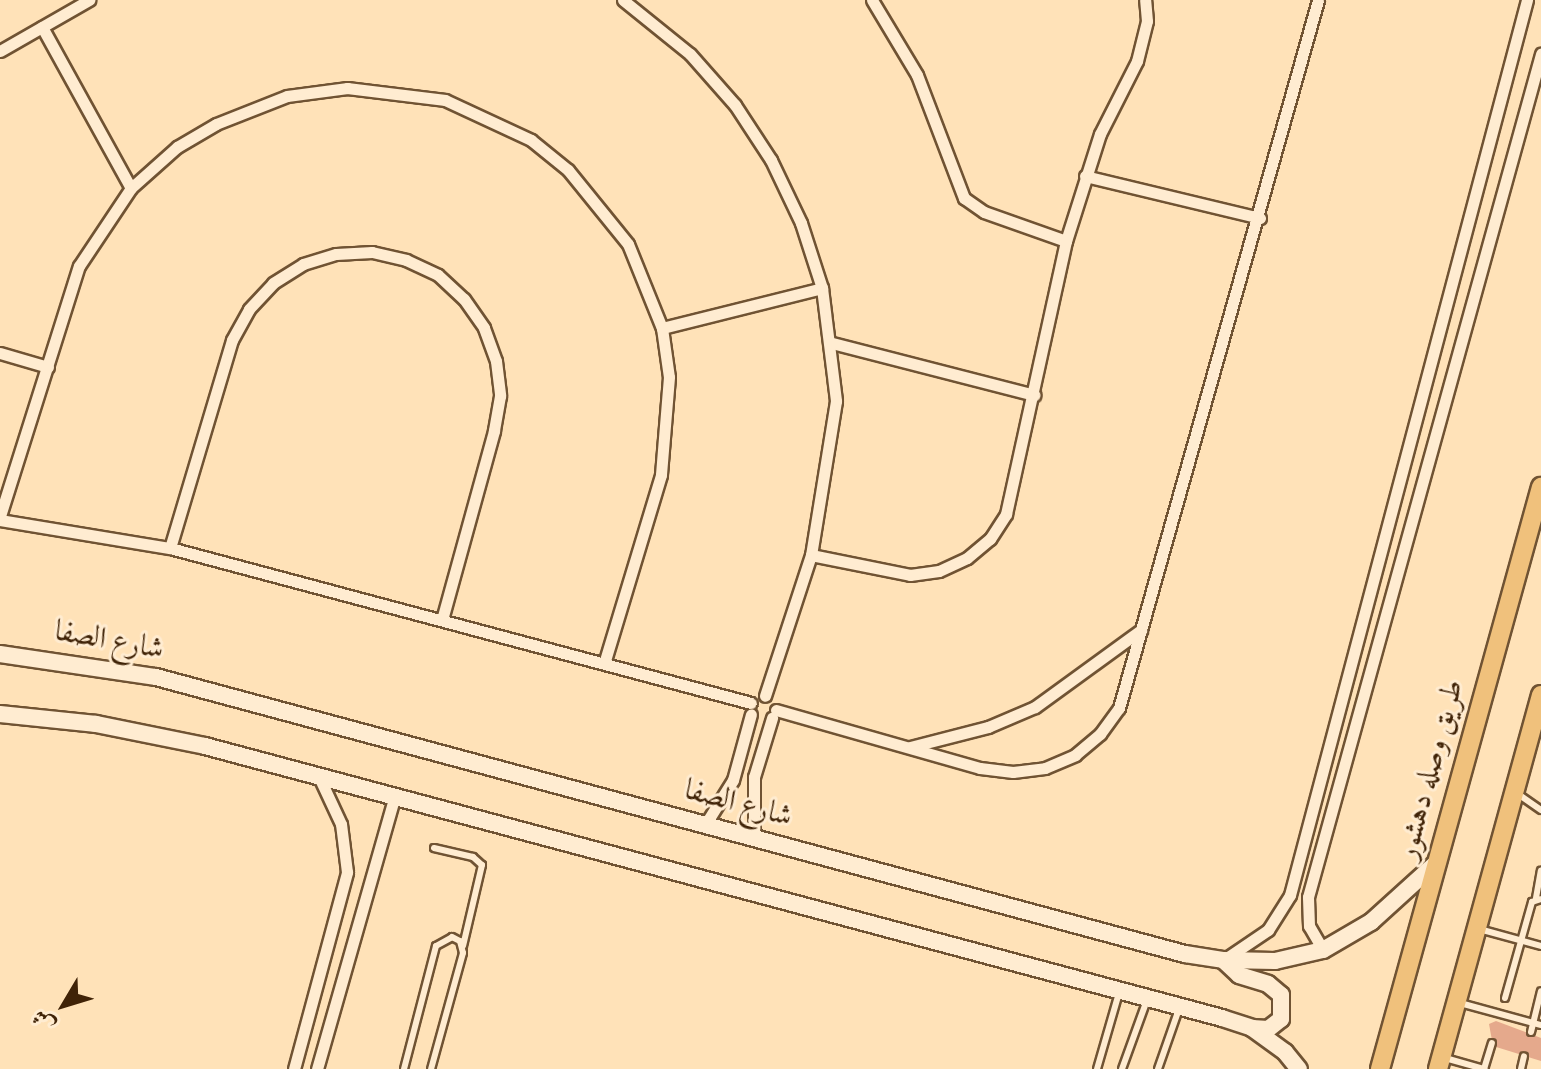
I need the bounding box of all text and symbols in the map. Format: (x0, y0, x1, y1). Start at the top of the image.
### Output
street label: شارع الصفا (52, 615, 166, 669)
street label: طريق وصله دهشور (1391, 676, 1473, 864)
street label: شارع الصفا (680, 773, 796, 837)
north arrow (24, 965, 104, 1045)
text: ش (26, 1001, 64, 1038)

